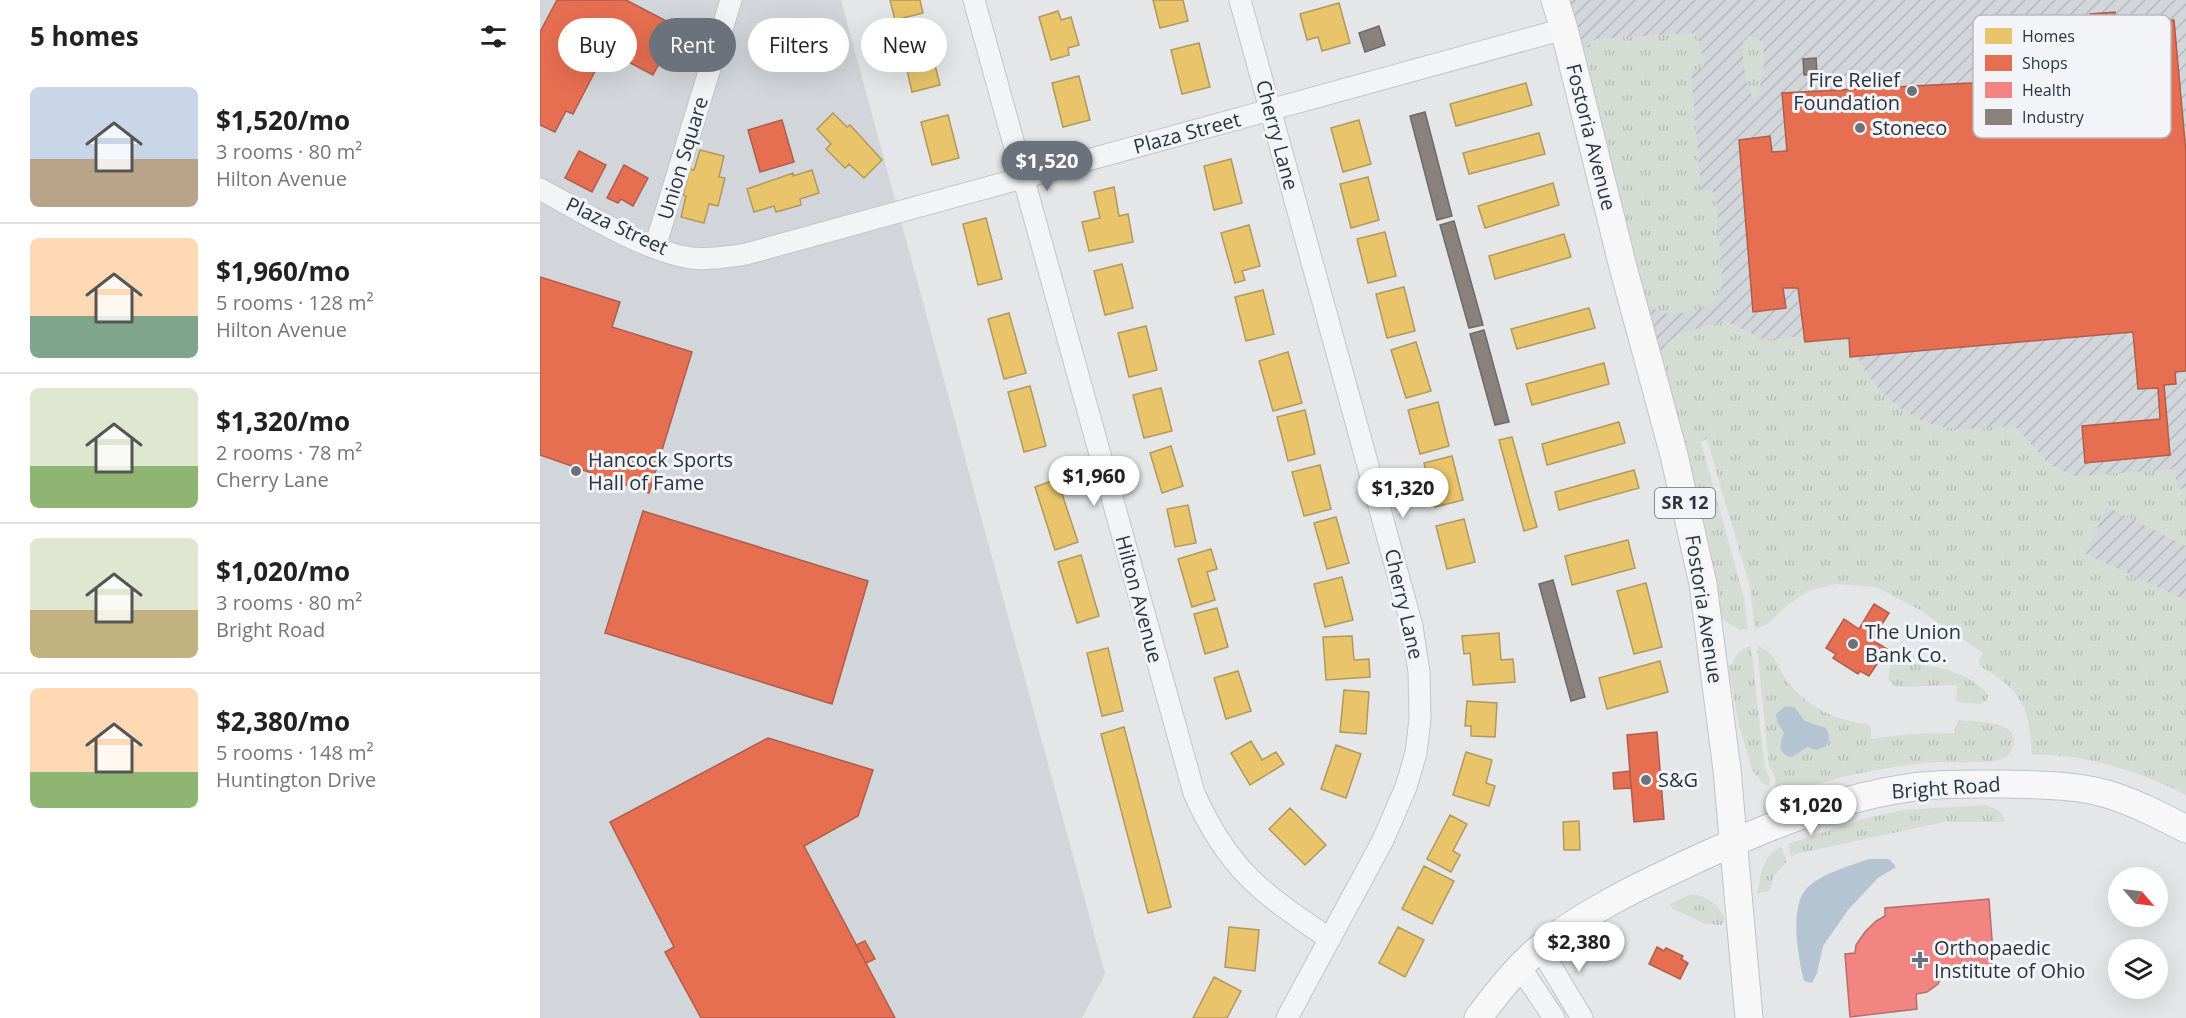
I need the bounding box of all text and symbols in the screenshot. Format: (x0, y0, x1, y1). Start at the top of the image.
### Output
legend (1973, 15, 2171, 138)
text: 5 homes (30, 18, 139, 54)
chip: Buy (558, 18, 637, 72)
chip: Rent (649, 18, 736, 72)
chip: Filters (748, 18, 849, 72)
chip: New (861, 18, 947, 72)
icon: filters (477, 20, 510, 53)
text: Homes (2022, 25, 2075, 47)
text: Shops (2022, 52, 2068, 74)
street label: Fostoria Avenue (1560, 61, 1623, 213)
place label: Fire Relief Foundation (1793, 66, 1901, 116)
street label: Cherry Lane (1250, 77, 1305, 193)
text: Health (2022, 79, 2071, 101)
marker: Fire Relief Foundation (1905, 84, 1919, 98)
street label: Union Square (651, 93, 714, 223)
text: $1,520/mo (216, 102, 350, 138)
street label: Plaza Street (1130, 105, 1243, 160)
text: Industry (2022, 106, 2085, 128)
icon: home (78, 111, 150, 183)
place label: Stoneco (1872, 114, 1947, 141)
marker: Stoneco (1853, 121, 1867, 135)
text: 3 rooms · 80 m² (216, 138, 362, 165)
pin: $1,520 (998, 141, 1096, 192)
text: $1,520 (1016, 147, 1078, 174)
text: Hilton Avenue (216, 165, 347, 192)
street label: Plaza Street (562, 190, 673, 261)
text: $1,960/mo (216, 253, 350, 289)
icon: home (78, 262, 150, 334)
text: 5 rooms · 128 m² (216, 289, 374, 316)
text: Hilton Avenue (216, 316, 347, 343)
text: $1,320/mo (216, 403, 350, 439)
icon: home (78, 412, 150, 484)
text: 2 rooms · 78 m² (216, 439, 362, 466)
place label: Hancock Sports Hall of Fame (588, 446, 733, 496)
pin: $1,960 (1045, 456, 1143, 507)
text: $1,960 (1063, 462, 1125, 489)
marker: Hancock Sports Hall of Fame (569, 464, 583, 478)
text: Cherry Lane (216, 466, 329, 493)
pin: $1,320 (1354, 468, 1452, 519)
text: $1,320 (1372, 474, 1434, 501)
road number: SR 12 (1655, 488, 1715, 518)
street label: Hilton Avenue (1109, 532, 1169, 666)
street label: Fostoria Avenue (1679, 533, 1730, 685)
street label: Cherry Lane (1379, 546, 1430, 662)
text: $1,020/mo (216, 553, 350, 589)
icon: home (78, 562, 150, 634)
text: 3 rooms · 80 m² (216, 589, 362, 616)
text: Bright Road (216, 616, 325, 643)
place label: The Union Bank Co. (1865, 618, 1961, 668)
marker: The Union Bank Co. (1846, 637, 1860, 651)
text: $2,380/mo (216, 703, 350, 739)
icon: home (78, 712, 150, 784)
text: 5 rooms · 148 m² (216, 739, 374, 766)
text: Huntington Drive (216, 766, 376, 793)
place label: S&G (1658, 766, 1698, 793)
street label: Bright Road (1890, 770, 2001, 805)
marker: S&G (1639, 773, 1653, 787)
pin: $1,020 (1762, 785, 1860, 836)
text: $1,020 (1780, 791, 1842, 818)
north arrow (2108, 867, 2168, 927)
map controls (2108, 867, 2168, 999)
pin: $2,380 (1530, 922, 1628, 973)
text: $2,380 (1548, 928, 1610, 955)
place label: Orthopaedic Institute of Ohio (1934, 934, 2085, 984)
button: layers (2108, 939, 2168, 999)
marker: Orthopaedic Institute of Ohio (1911, 951, 1929, 969)

